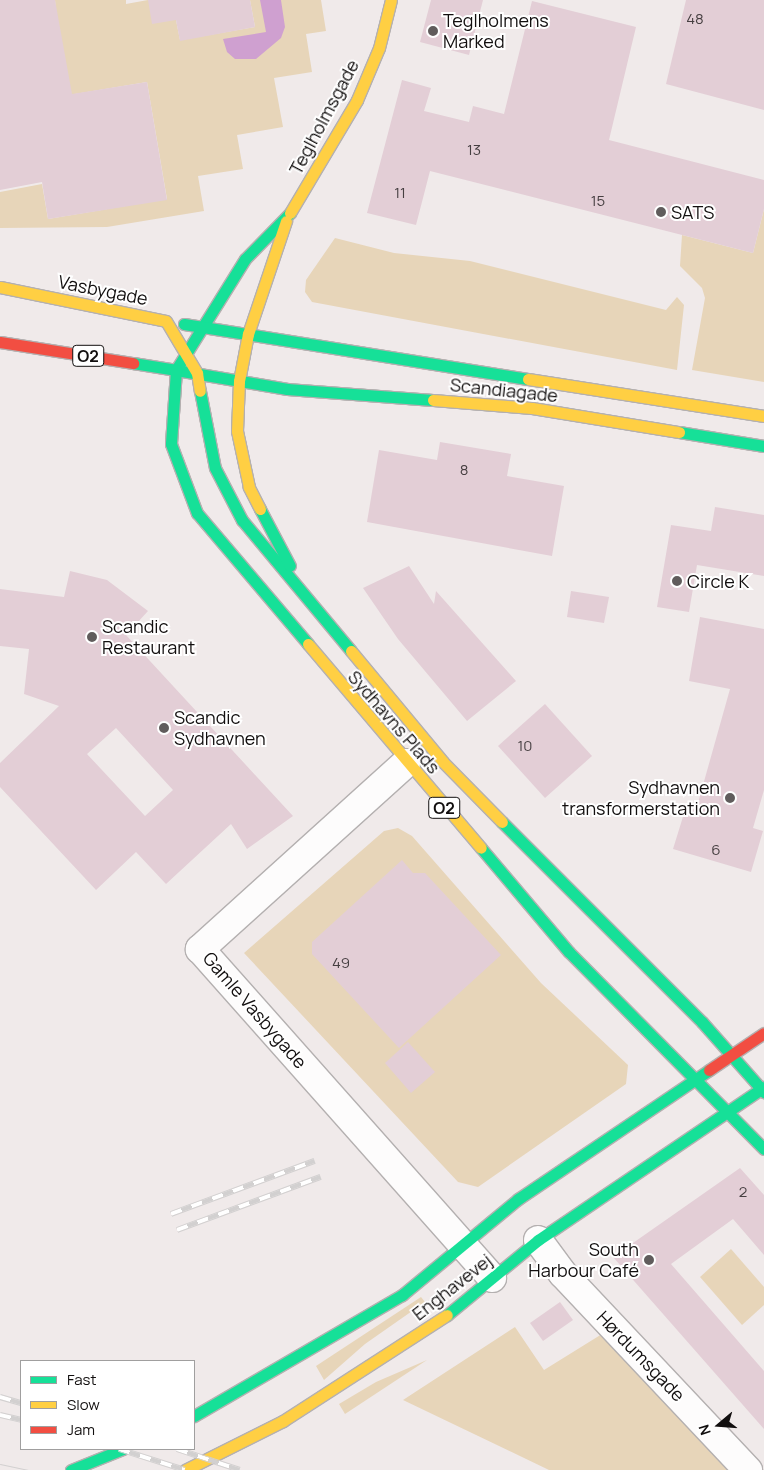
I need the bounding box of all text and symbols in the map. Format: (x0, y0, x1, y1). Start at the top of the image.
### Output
place label: Teglholmens Marked (443, 10, 549, 52)
house number: 48 (686, 10, 704, 28)
marker: Teglholmens Marked (427, 25, 439, 37)
street label: Teglholmsgade (285, 56, 363, 178)
house number: 13 (467, 141, 481, 159)
house number: 11 (394, 184, 406, 202)
house number: 15 (591, 192, 605, 210)
place label: SATS (671, 201, 714, 223)
marker: SATS (655, 206, 667, 218)
street label: Vasbygade (56, 271, 150, 309)
road number: O2 (72, 342, 104, 370)
street label: Scandiagade (449, 374, 559, 406)
house number: 8 (460, 461, 468, 479)
place label: Circle K (687, 570, 749, 592)
marker: Circle K (671, 575, 683, 587)
place label: Scandic Restaurant (102, 616, 195, 659)
marker: Scandic Restaurant (86, 631, 98, 643)
street label: Sydhavns Plads (343, 666, 445, 778)
place label: Scandic Sydhavnen (174, 707, 266, 750)
marker: Scandic Sydhavnen (158, 722, 170, 734)
house number: 10 (518, 737, 532, 755)
place label: Sydhavnen transformerstation (562, 777, 720, 820)
marker: Sydhavnen transformerstation (724, 792, 736, 804)
road number: O2 (428, 794, 460, 821)
house number: 6 (711, 841, 721, 859)
street label: Gamle Vasbygade (199, 947, 311, 1073)
house number: 49 (332, 954, 350, 972)
house number: 2 (739, 1183, 747, 1201)
place label: South Harbour Café (528, 1239, 639, 1282)
street label: Enghavevej (408, 1249, 496, 1325)
marker: South Harbour Café (643, 1254, 655, 1266)
street label: Hørdumsgade (593, 1306, 689, 1406)
legend (20, 1360, 195, 1450)
text: Fast (67, 1369, 96, 1390)
text: Slow (67, 1394, 100, 1415)
north arrow (694, 1400, 744, 1450)
text: Jam (67, 1419, 95, 1440)
text: N (694, 1422, 715, 1438)

